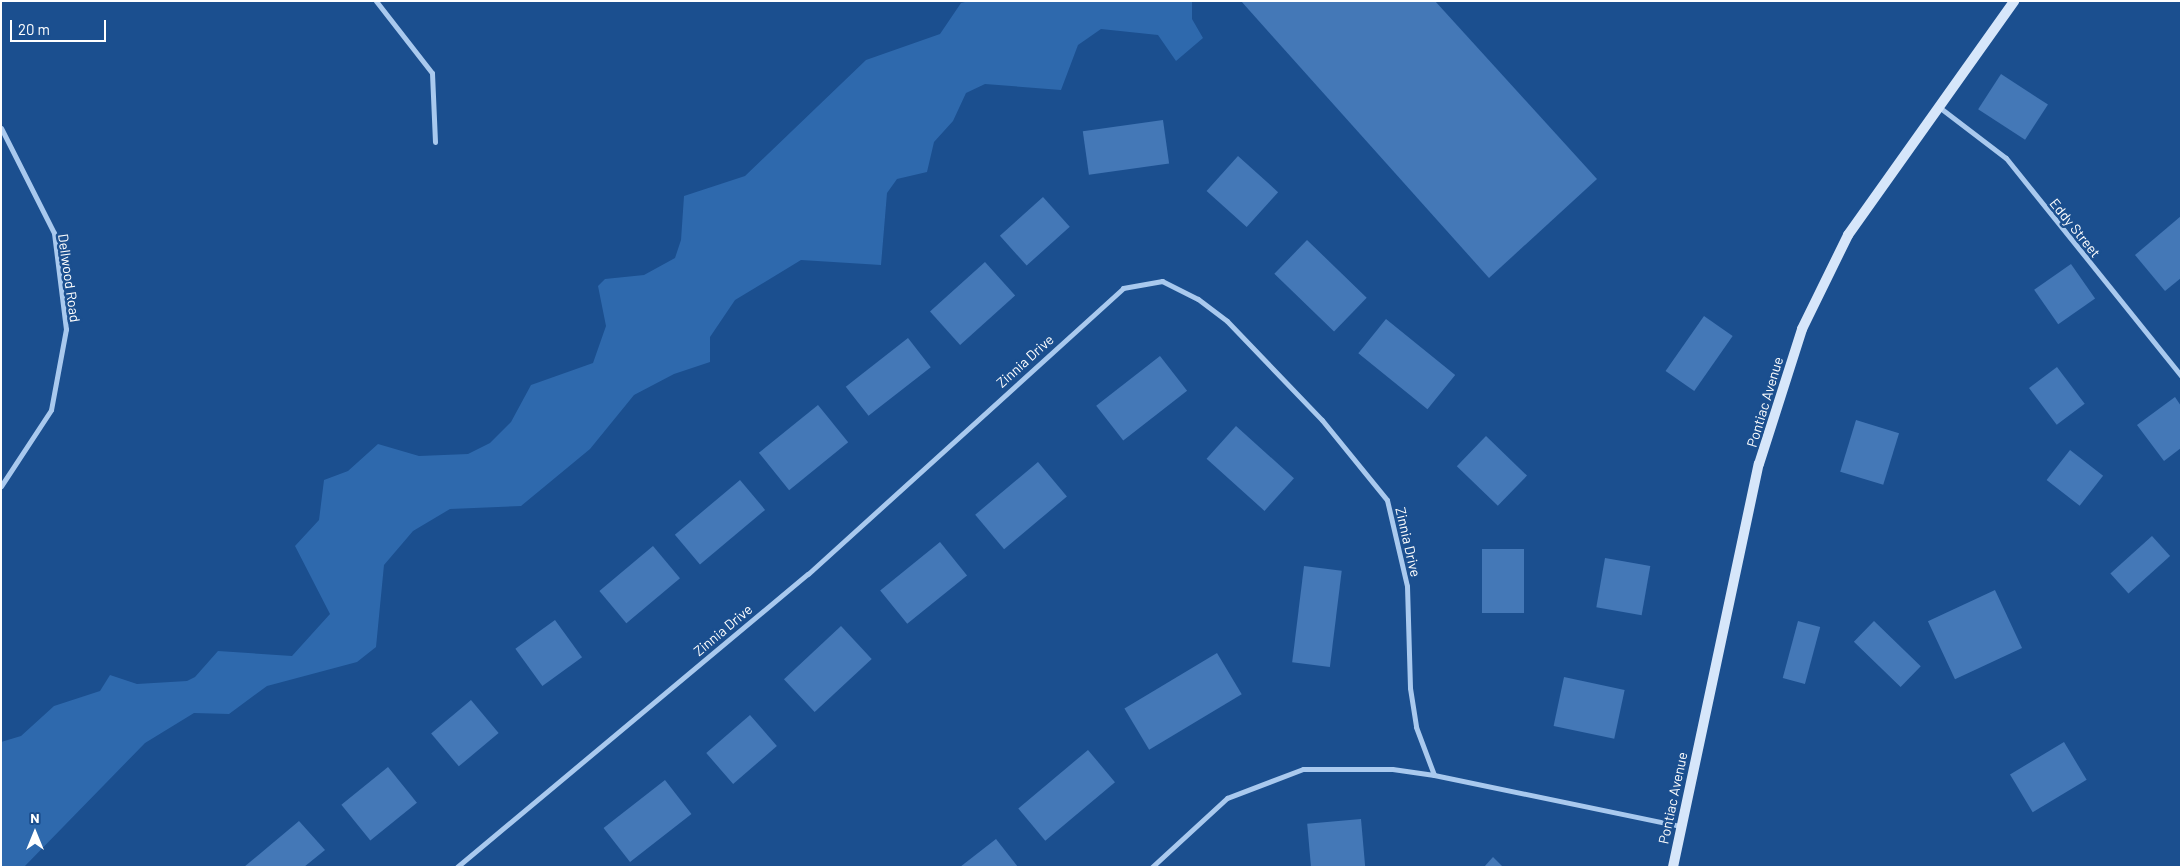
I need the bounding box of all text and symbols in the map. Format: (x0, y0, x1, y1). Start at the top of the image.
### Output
scale bar (12, 10, 109, 42)
text: 20 m (18, 20, 50, 38)
street label: Eddy Street (2046, 195, 2104, 261)
street label: Dellwood Road (54, 233, 84, 323)
street label: Zinnia Drive (993, 331, 1057, 391)
street label: Pontiac Avenue (1743, 355, 1787, 449)
street label: Zinnia Drive (1392, 505, 1424, 579)
street label: Zinnia Drive (690, 601, 756, 659)
street label: Pontiac Avenue (1655, 750, 1691, 846)
north arrow (10, 808, 60, 858)
text: N (30, 809, 40, 826)

